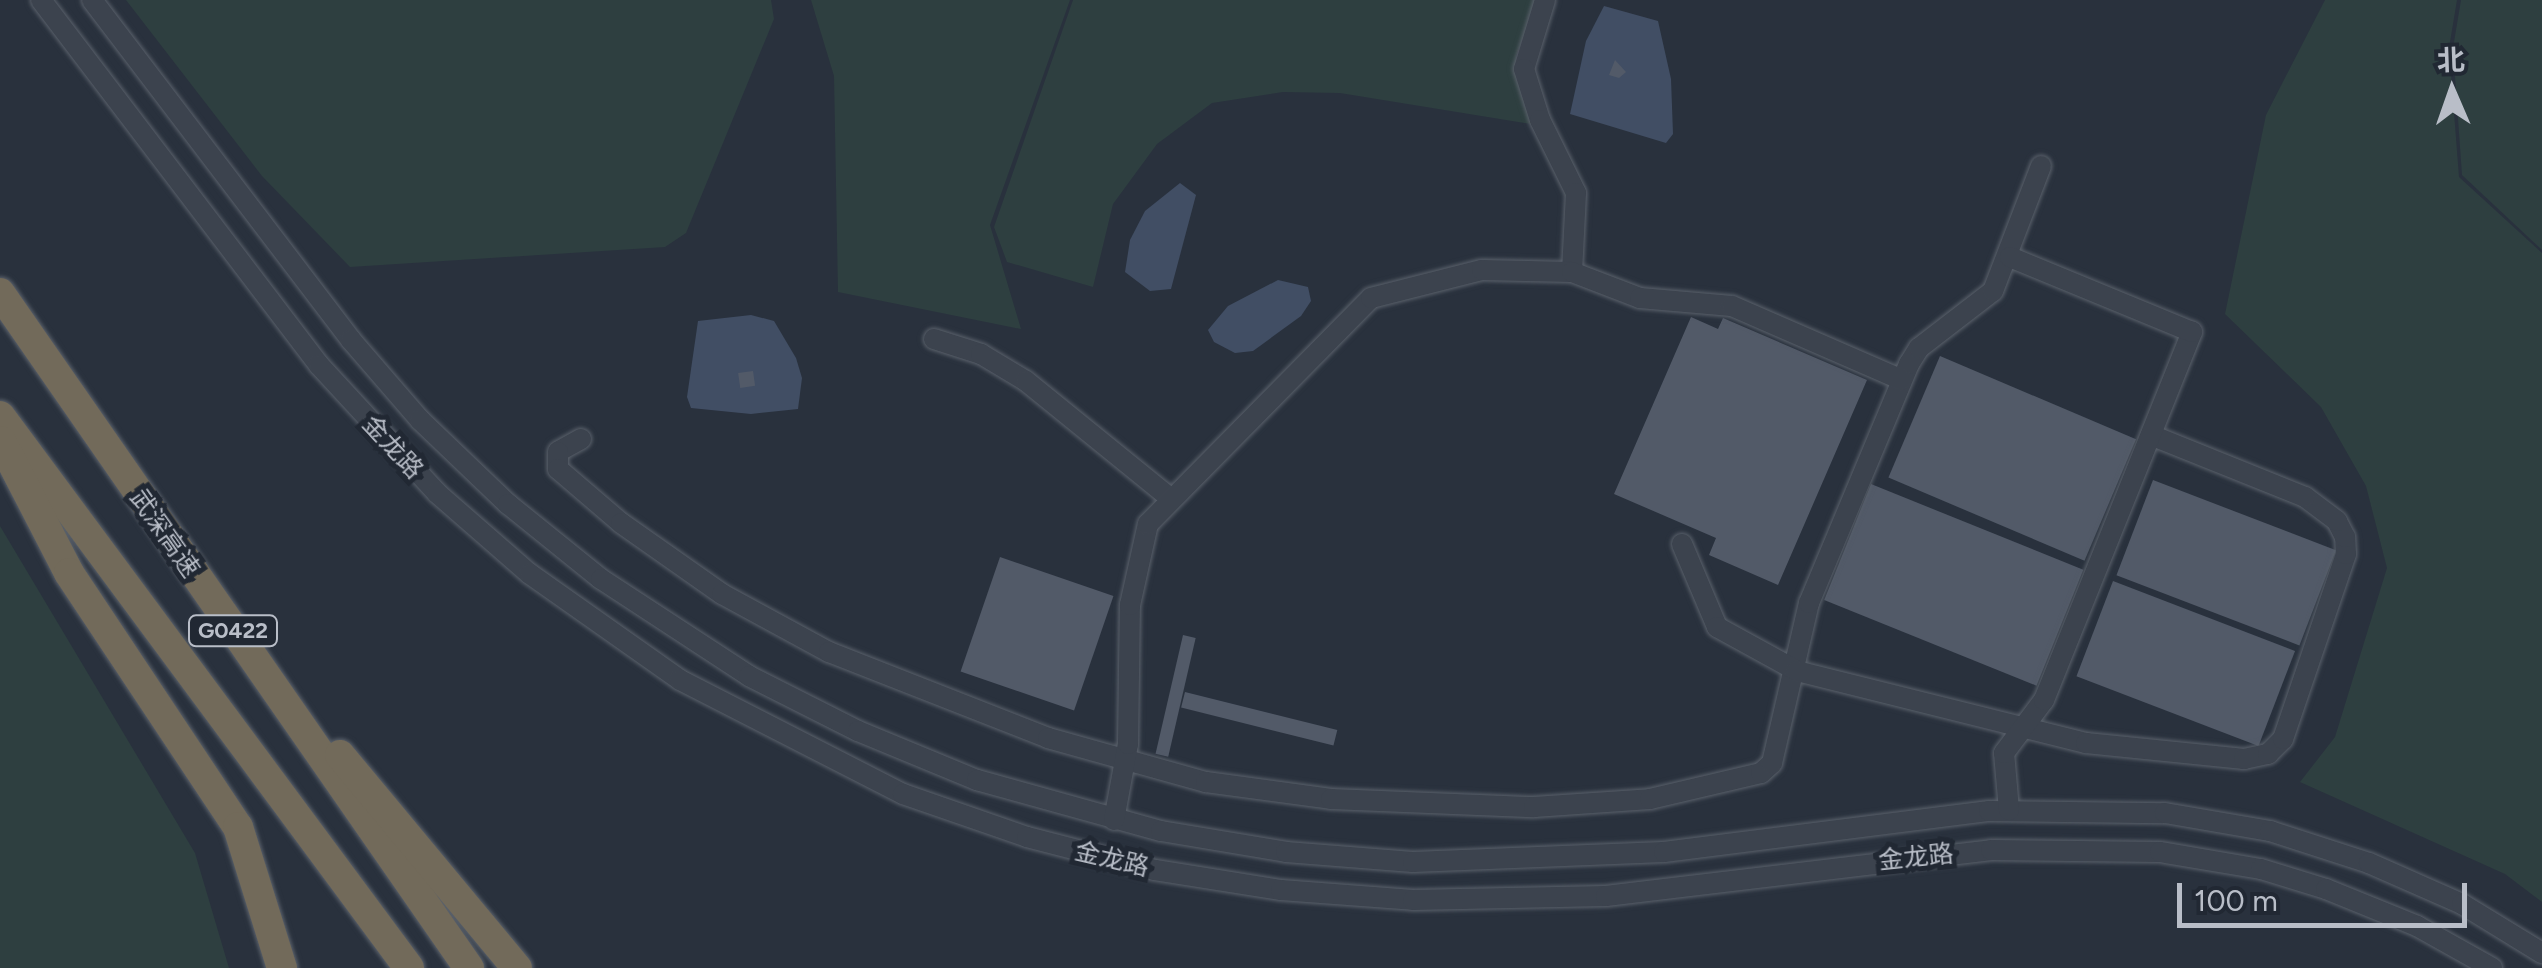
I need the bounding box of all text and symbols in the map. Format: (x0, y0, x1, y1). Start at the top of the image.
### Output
north arrow (2402, 40, 2502, 140)
text: 北 (2436, 43, 2466, 77)
street label: 金龙路 (356, 409, 430, 485)
street label: 武深高速 (124, 483, 206, 583)
road number: G0422 (186, 614, 280, 648)
street label: 金龙路 (1072, 836, 1152, 882)
street label: 金龙路 (1877, 838, 1955, 876)
scale bar (2182, 863, 2472, 925)
text: 100 m (2194, 882, 2278, 919)

